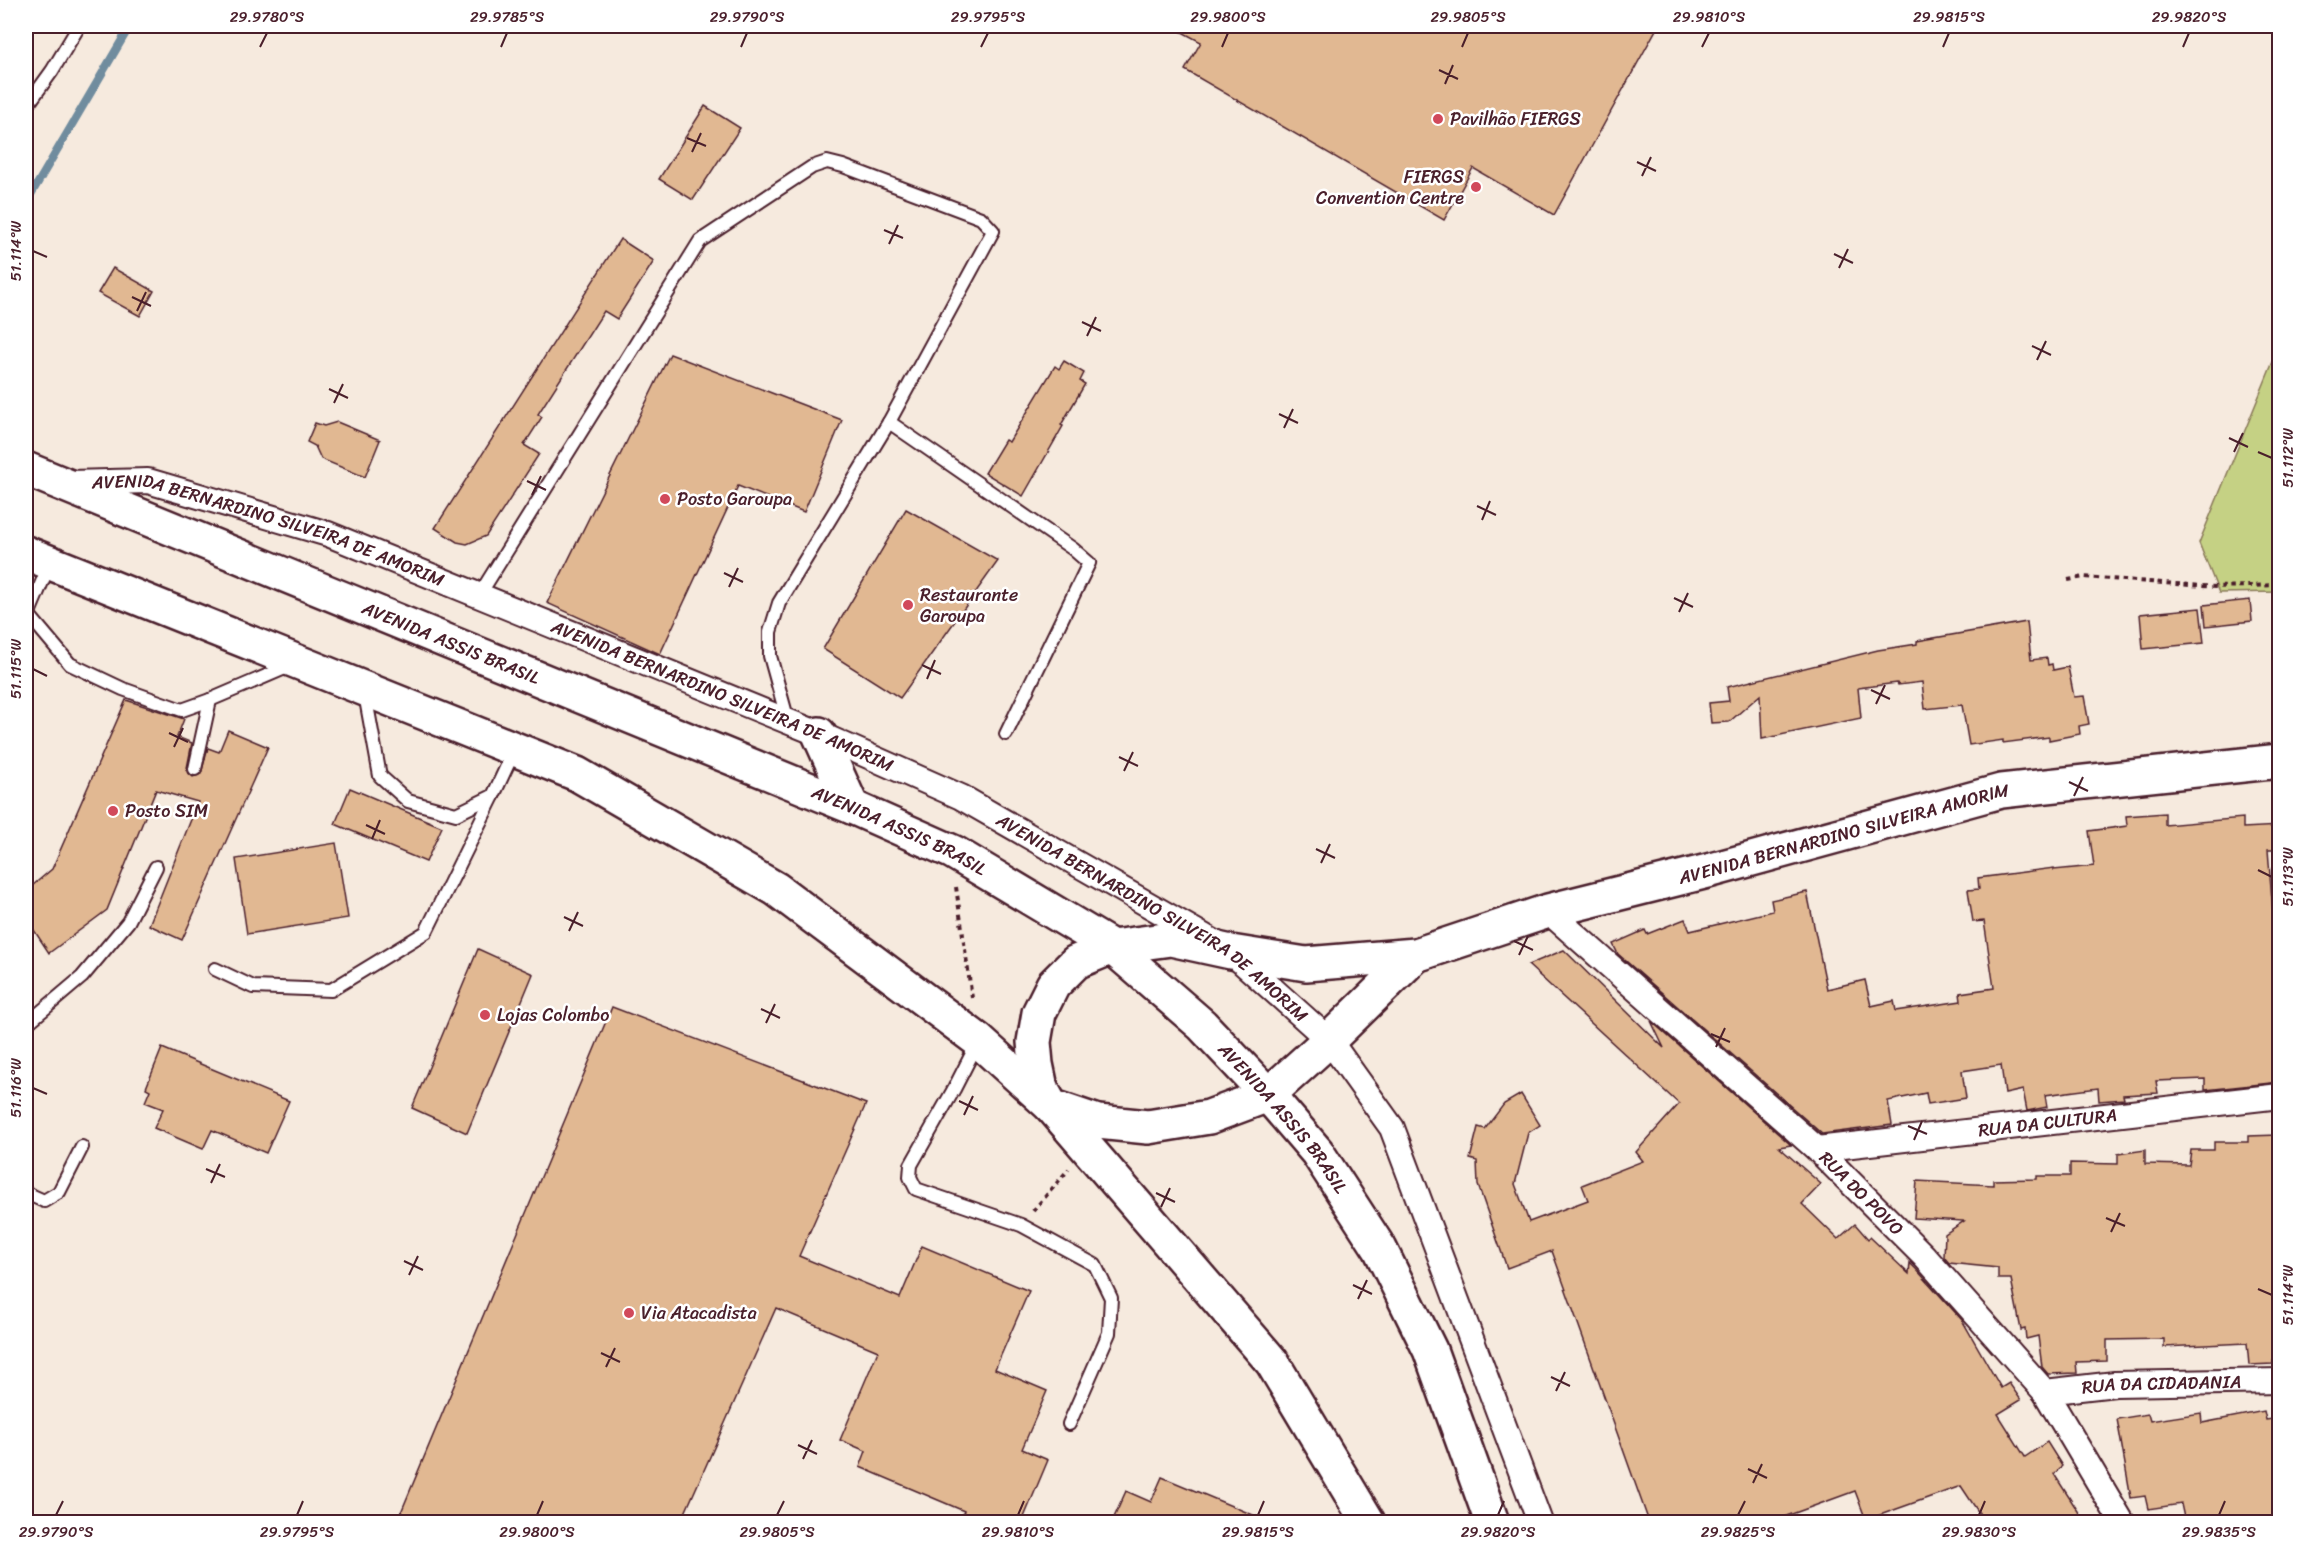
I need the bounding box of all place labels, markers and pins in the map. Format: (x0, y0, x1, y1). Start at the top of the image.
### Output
place label: Pavilhão FIERGS (1450, 103, 1581, 135)
marker: Pavilhão FIERGS (1431, 112, 1445, 126)
place label: FIERGS Convention Centre (1316, 161, 1464, 214)
marker: FIERGS Convention Centre (1469, 180, 1483, 194)
place label: Posto Garoupa (677, 483, 792, 515)
marker: Posto Garoupa (658, 492, 672, 506)
place label: Restaurante Garoupa (920, 579, 1018, 632)
marker: Restaurante Garoupa (901, 598, 915, 612)
place label: Posto SIM (125, 795, 208, 827)
marker: Posto SIM (106, 804, 120, 818)
place label: Lojas Colombo (497, 999, 609, 1031)
marker: Lojas Colombo (478, 1008, 492, 1022)
place label: Via Atacadista (641, 1297, 757, 1329)
marker: Via Atacadista (622, 1306, 636, 1320)

